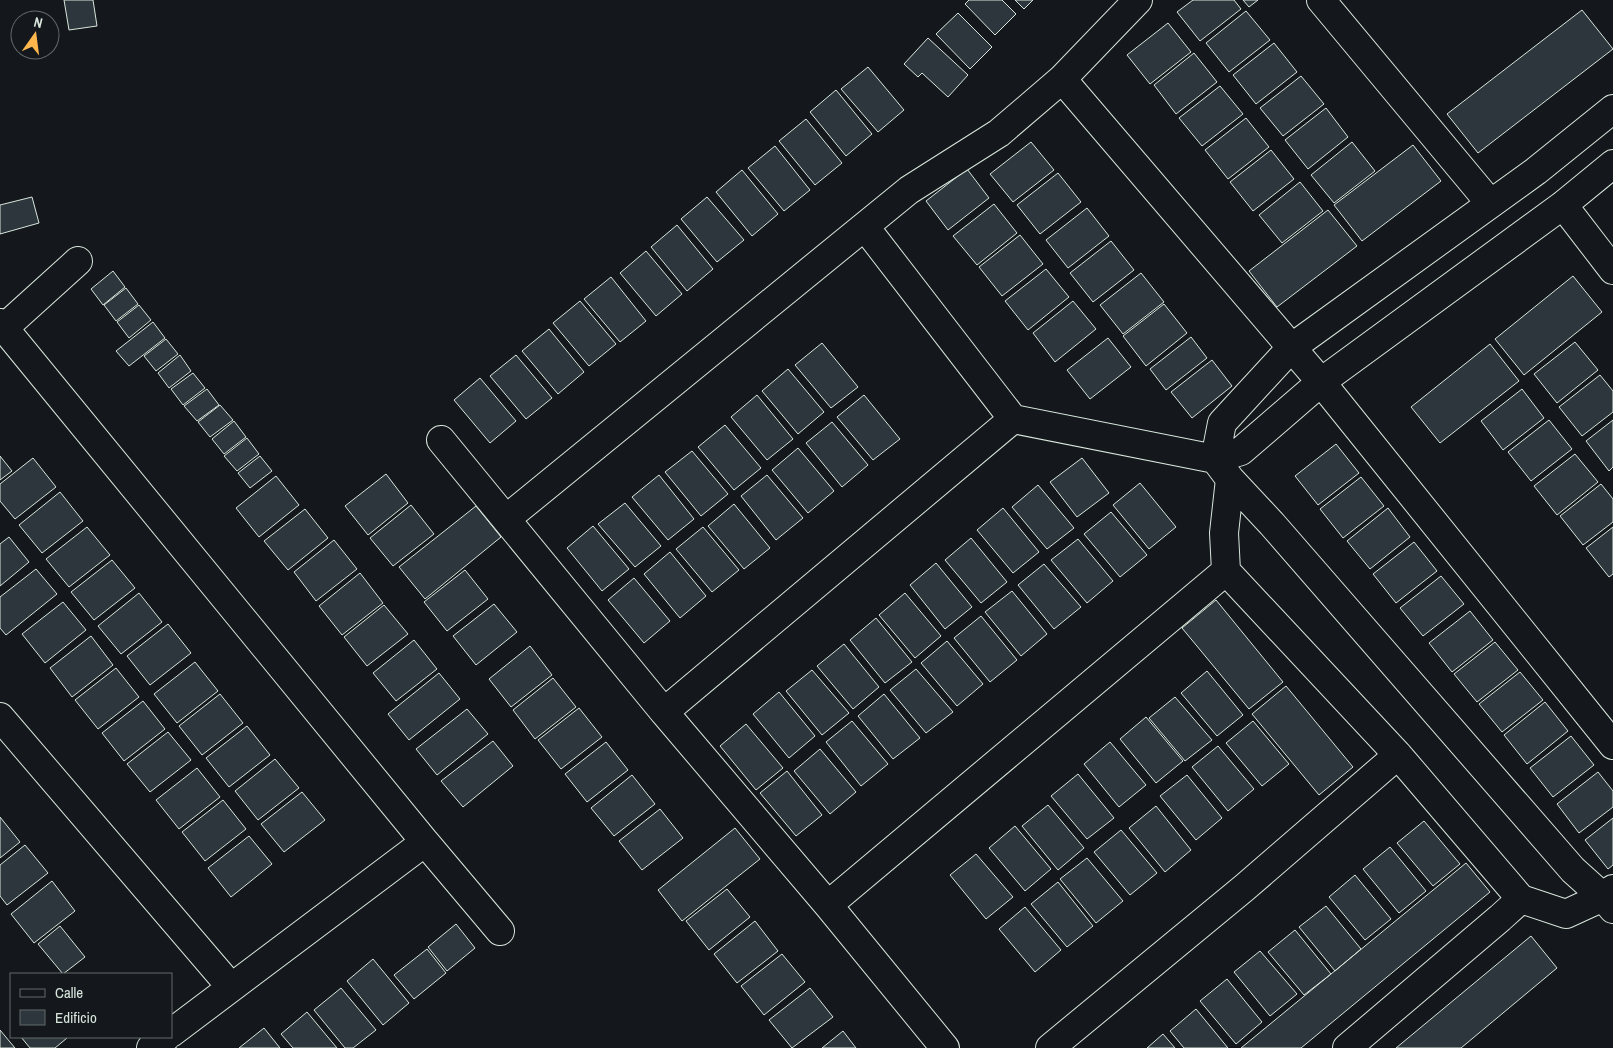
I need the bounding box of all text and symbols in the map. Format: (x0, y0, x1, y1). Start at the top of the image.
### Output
north arrow (10, 10, 60, 60)
text: N (32, 13, 44, 32)
legend (10, 973, 172, 1038)
text: Calle (55, 982, 83, 1003)
text: Edificio (55, 1007, 97, 1028)

